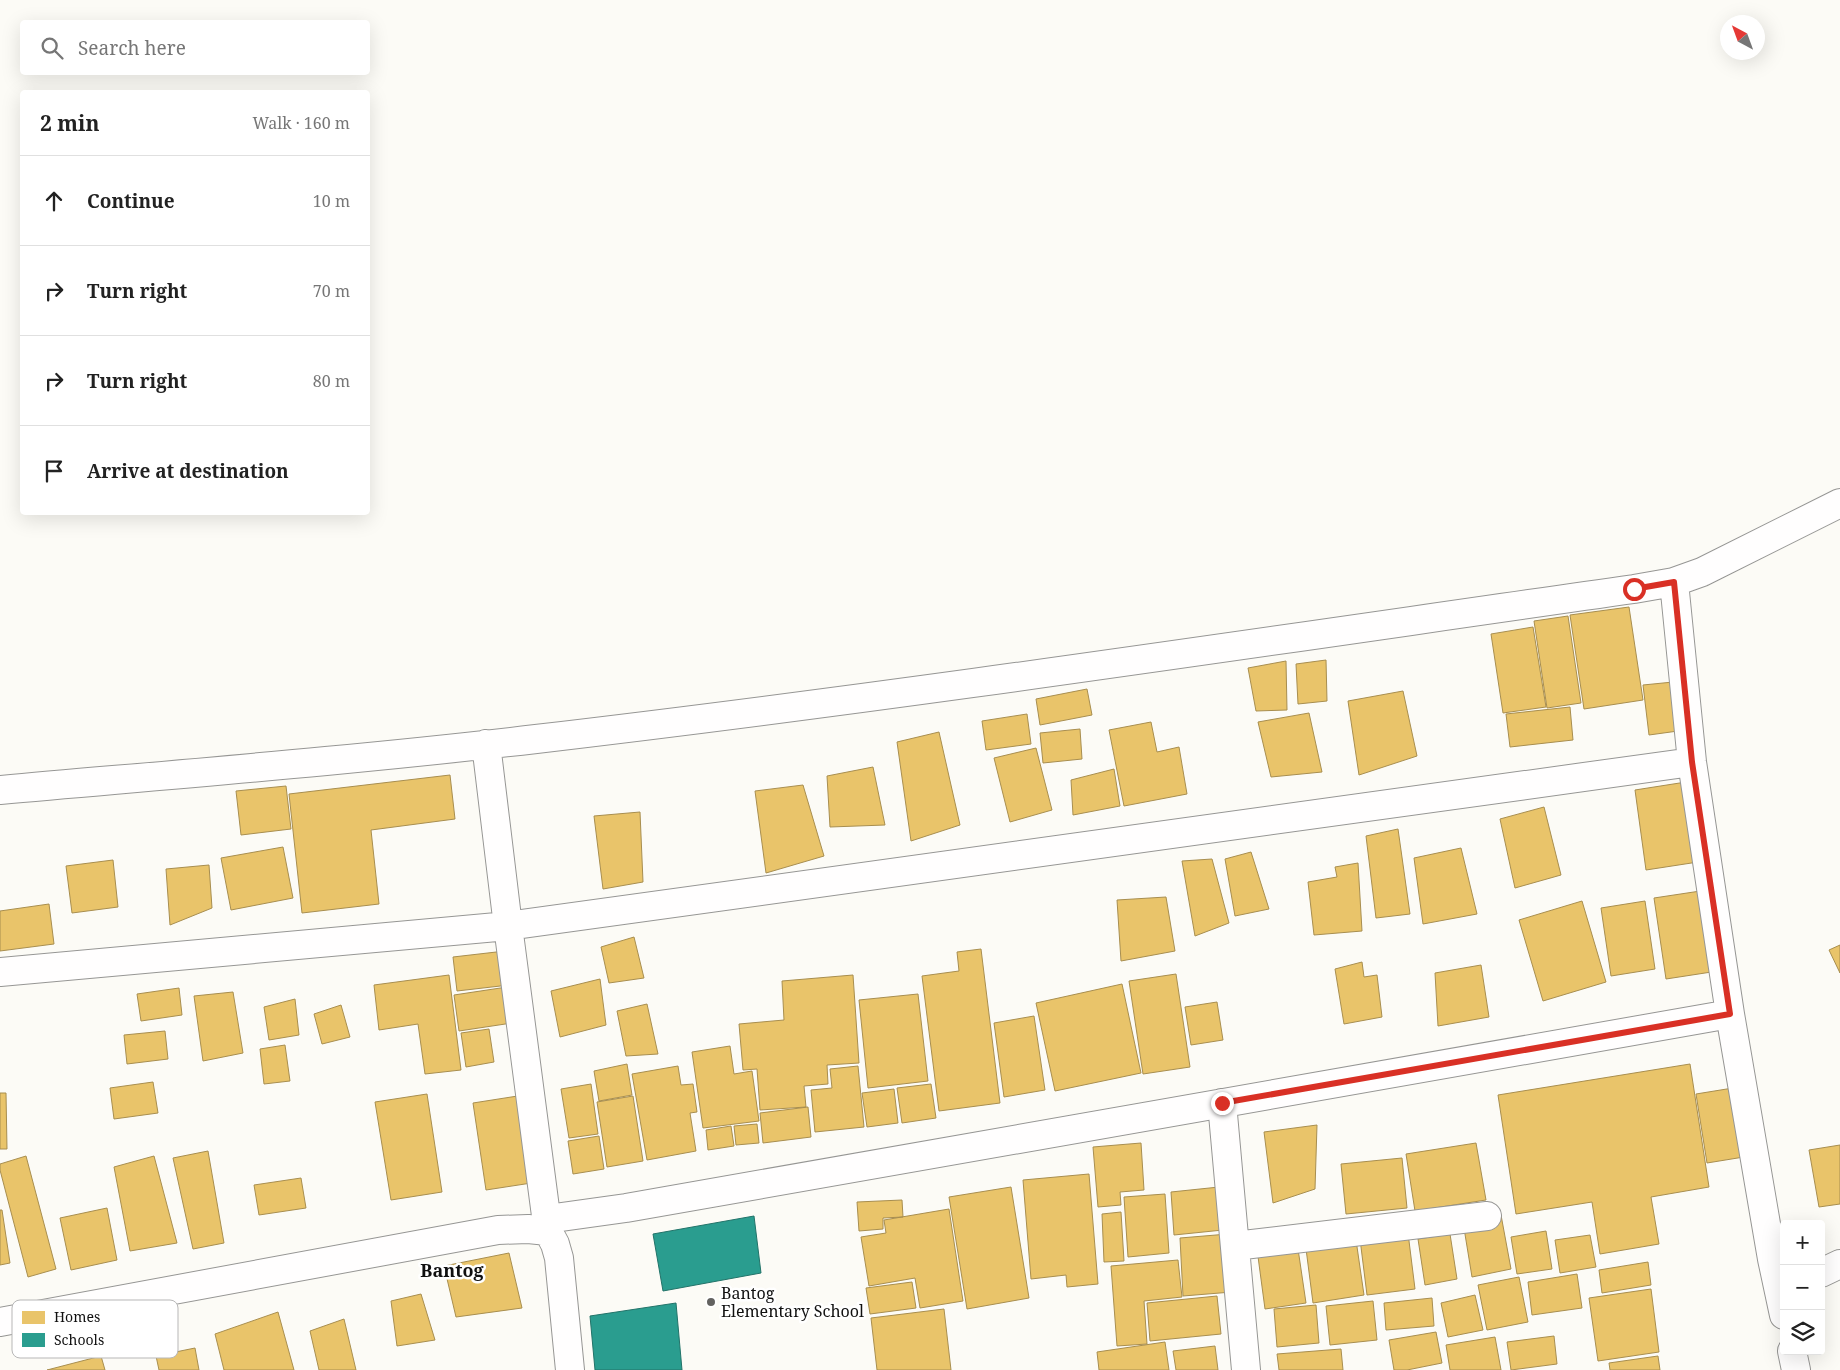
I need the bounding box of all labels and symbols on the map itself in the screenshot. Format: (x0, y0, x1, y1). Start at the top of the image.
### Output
north arrow (1720, 15, 1765, 60)
route start (1623, 578, 1646, 601)
route end (1211, 1092, 1234, 1115)
district label: Bantog (420, 1258, 485, 1282)
place label: Bantog Elementary School (721, 1282, 864, 1322)
marker: Bantog Elementary School (705, 1296, 717, 1308)
legend (12, 1300, 178, 1358)
text: Homes (54, 1307, 100, 1326)
text: Schools (54, 1330, 104, 1349)

